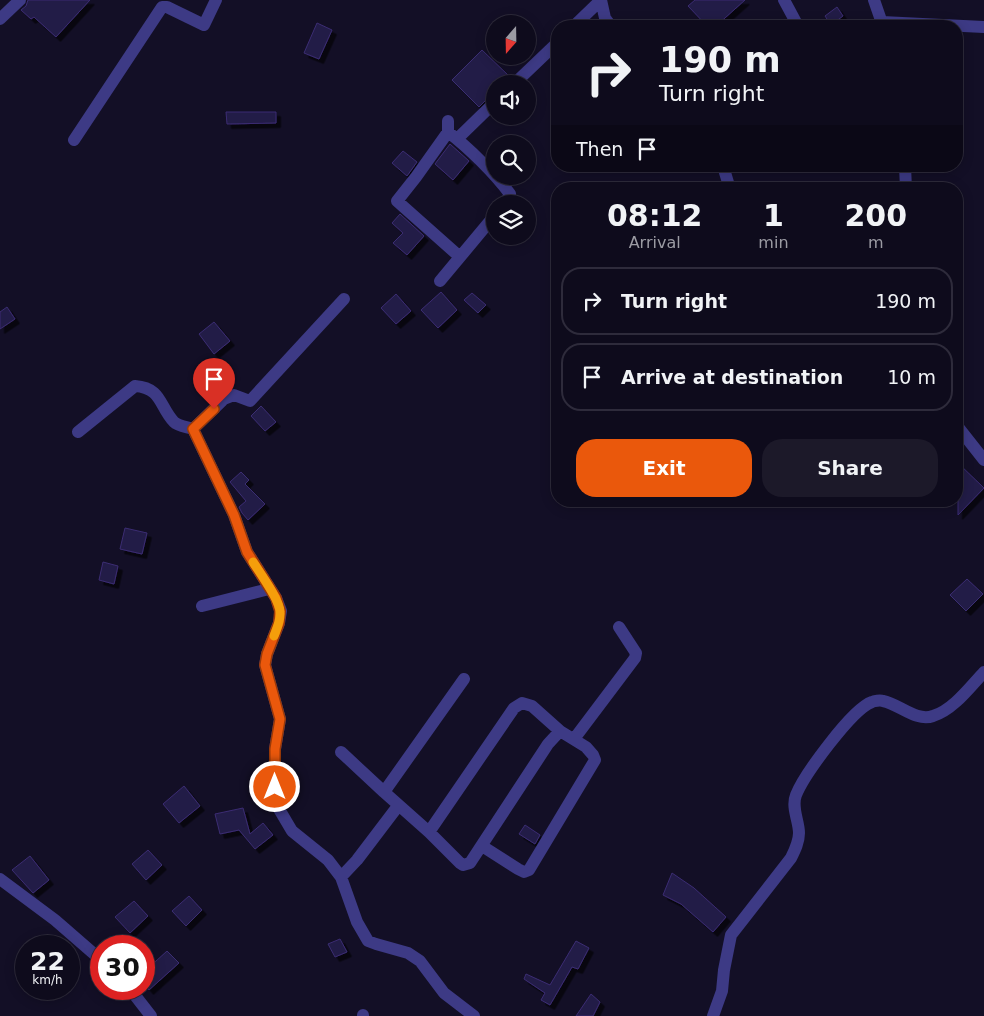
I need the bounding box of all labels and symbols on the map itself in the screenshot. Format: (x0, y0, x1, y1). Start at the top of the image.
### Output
north arrow (486, 15, 536, 65)
pin (193, 358, 235, 409)
position arrow (248, 760, 300, 812)
speed limit sign: 30 (90, 935, 155, 1000)

